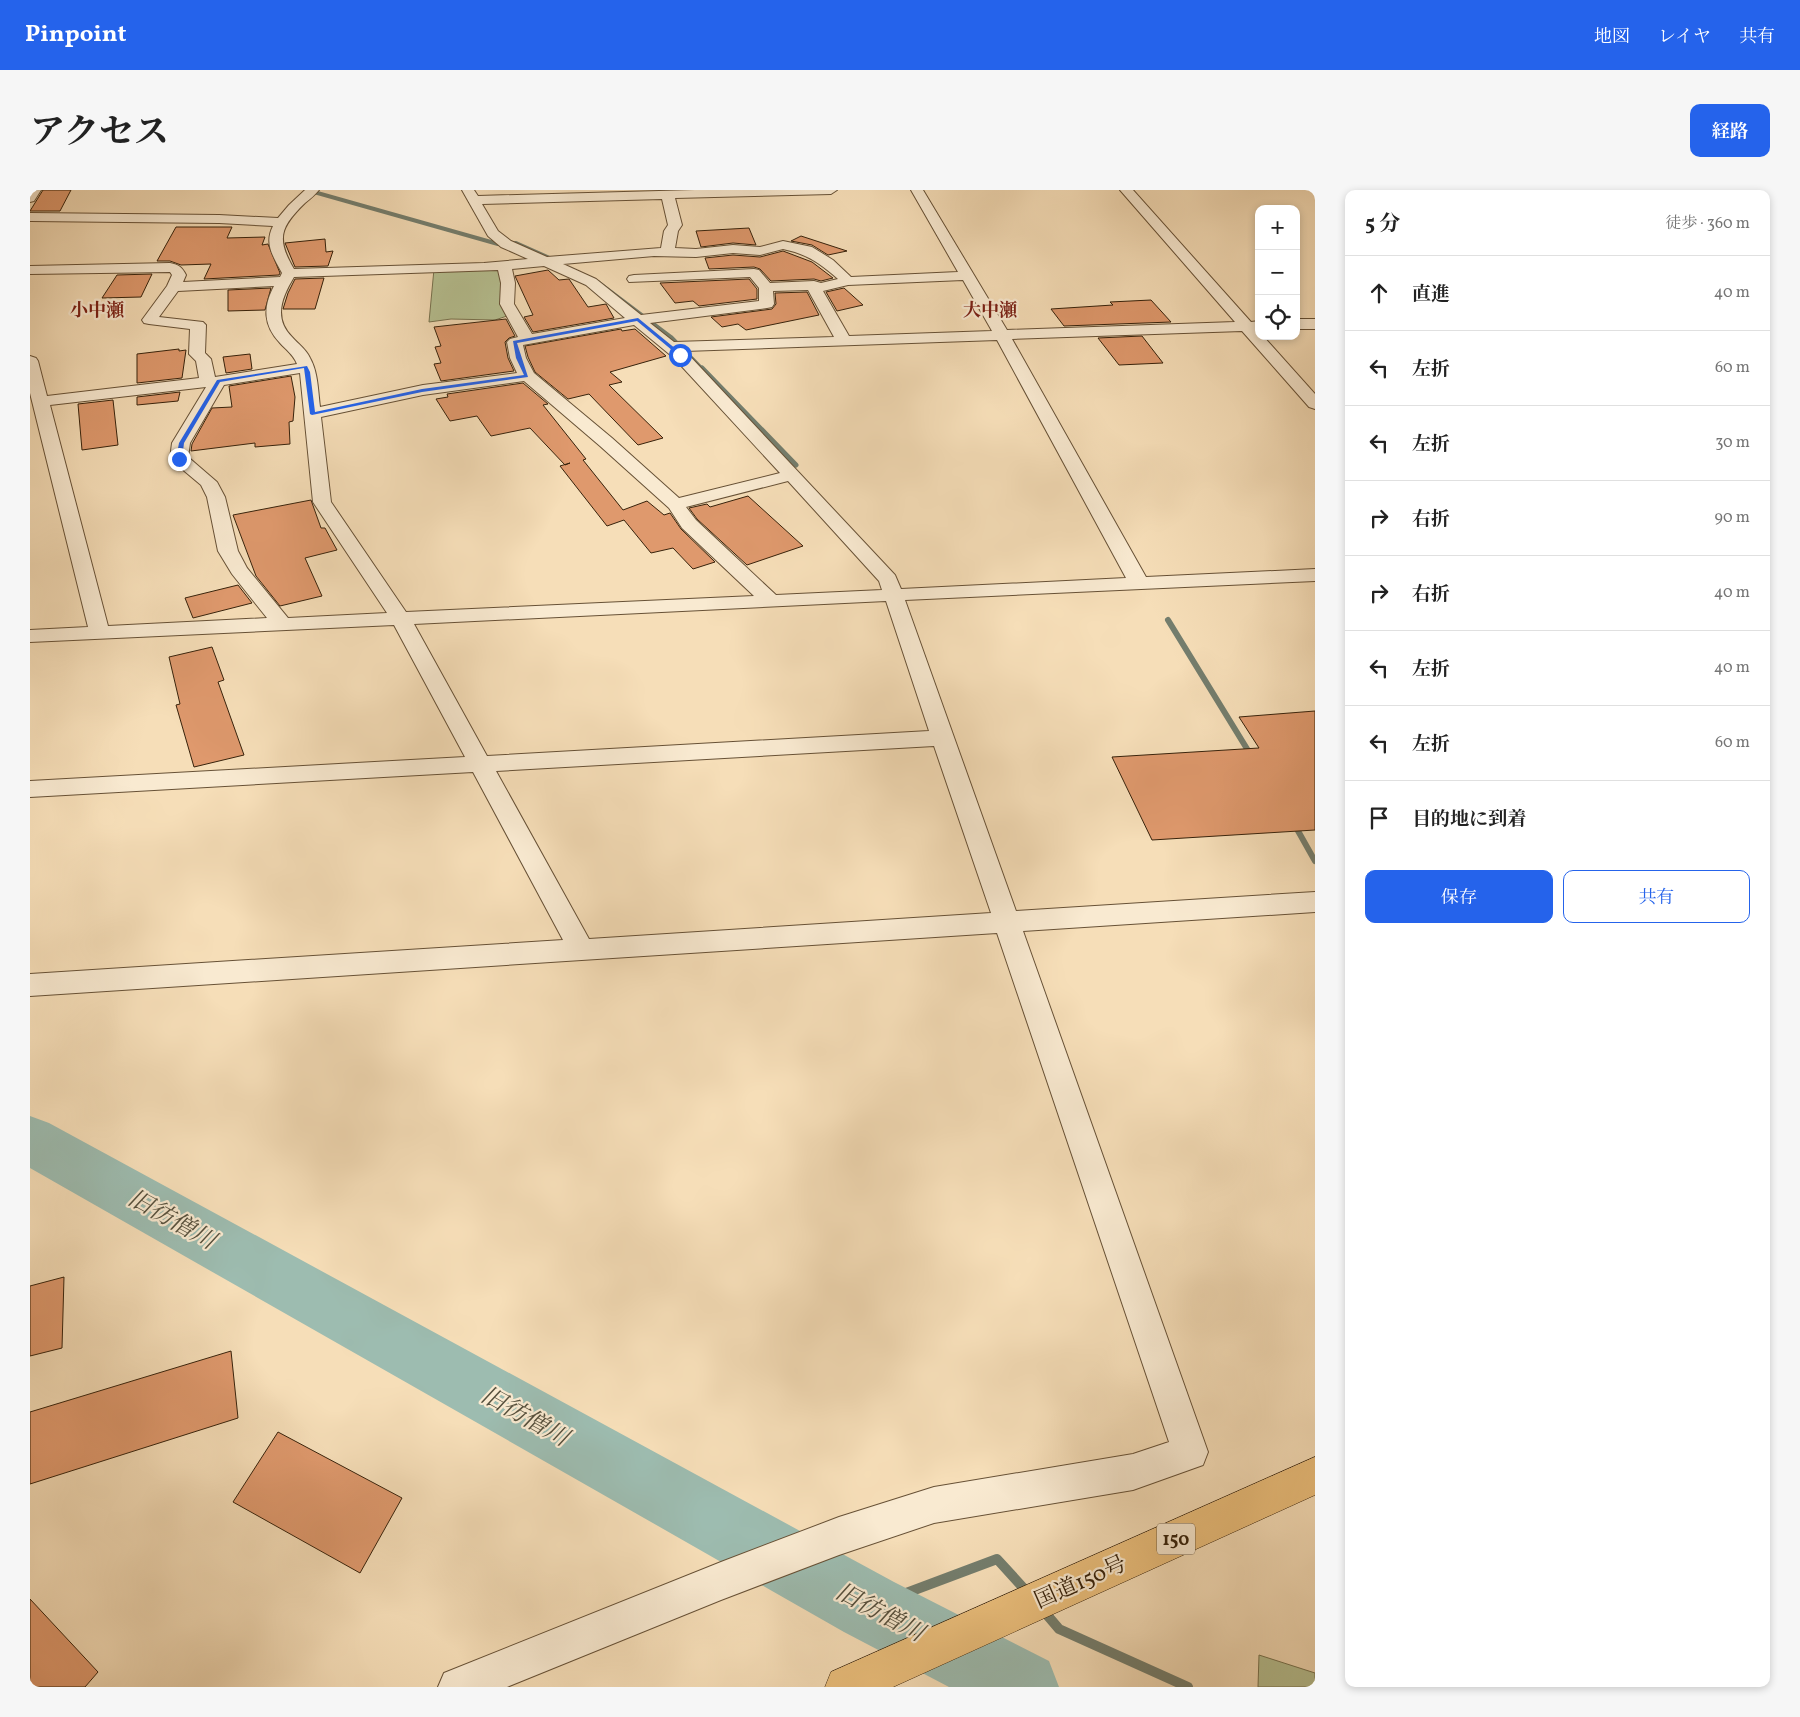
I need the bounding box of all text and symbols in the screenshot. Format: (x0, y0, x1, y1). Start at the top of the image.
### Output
text: Pinpoint (25, 18, 127, 52)
text: 地図 (1594, 25, 1630, 50)
text: レイヤ (1658, 25, 1711, 50)
text: 共有 (1739, 25, 1775, 50)
button: 経路 (1690, 104, 1770, 157)
text: アクセス (30, 110, 169, 158)
map controls (1255, 205, 1300, 340)
button: + (1255, 205, 1300, 250)
text: 5 分 (1365, 210, 1400, 239)
text: 徒歩 · 360 m (1665, 213, 1750, 235)
button: − (1255, 250, 1300, 295)
icon: ahead (1365, 279, 1393, 307)
text: 直進 (1412, 282, 1450, 308)
text: 40 m (1714, 282, 1750, 304)
button: locate (1255, 295, 1300, 340)
district label: 小中瀬 (70, 299, 124, 324)
district label: 大中瀬 (963, 299, 1017, 324)
route start (669, 344, 692, 367)
icon: left (1365, 354, 1393, 382)
text: 左折 (1412, 357, 1450, 383)
text: 60 m (1715, 357, 1750, 379)
icon: left (1365, 429, 1393, 457)
text: 左折 (1412, 432, 1450, 458)
text: 30 m (1715, 432, 1750, 454)
route end (168, 448, 191, 471)
icon: right (1365, 504, 1393, 532)
text: 右折 (1412, 507, 1450, 533)
text: 90 m (1714, 507, 1750, 529)
icon: right (1365, 579, 1393, 607)
text: 右折 (1412, 582, 1450, 608)
text: 40 m (1714, 582, 1750, 604)
icon: left (1365, 654, 1393, 682)
text: 左折 (1412, 657, 1450, 683)
text: 40 m (1714, 657, 1750, 679)
icon: left (1365, 729, 1393, 757)
text: 左折 (1412, 732, 1450, 758)
text: 60 m (1715, 732, 1750, 754)
icon: arrive (1365, 804, 1393, 832)
text: 目的地に到着 (1412, 807, 1526, 833)
button: 保存 (1365, 870, 1553, 923)
button: 共有 (1563, 870, 1750, 923)
water label: 旧彷僧川 (121, 1183, 224, 1260)
water label: 旧彷僧川 (474, 1380, 577, 1457)
road number: 150 (1157, 1524, 1195, 1555)
street label: 国道150号 (1030, 1549, 1132, 1617)
water label: 旧彷僧川 (829, 1576, 932, 1653)

